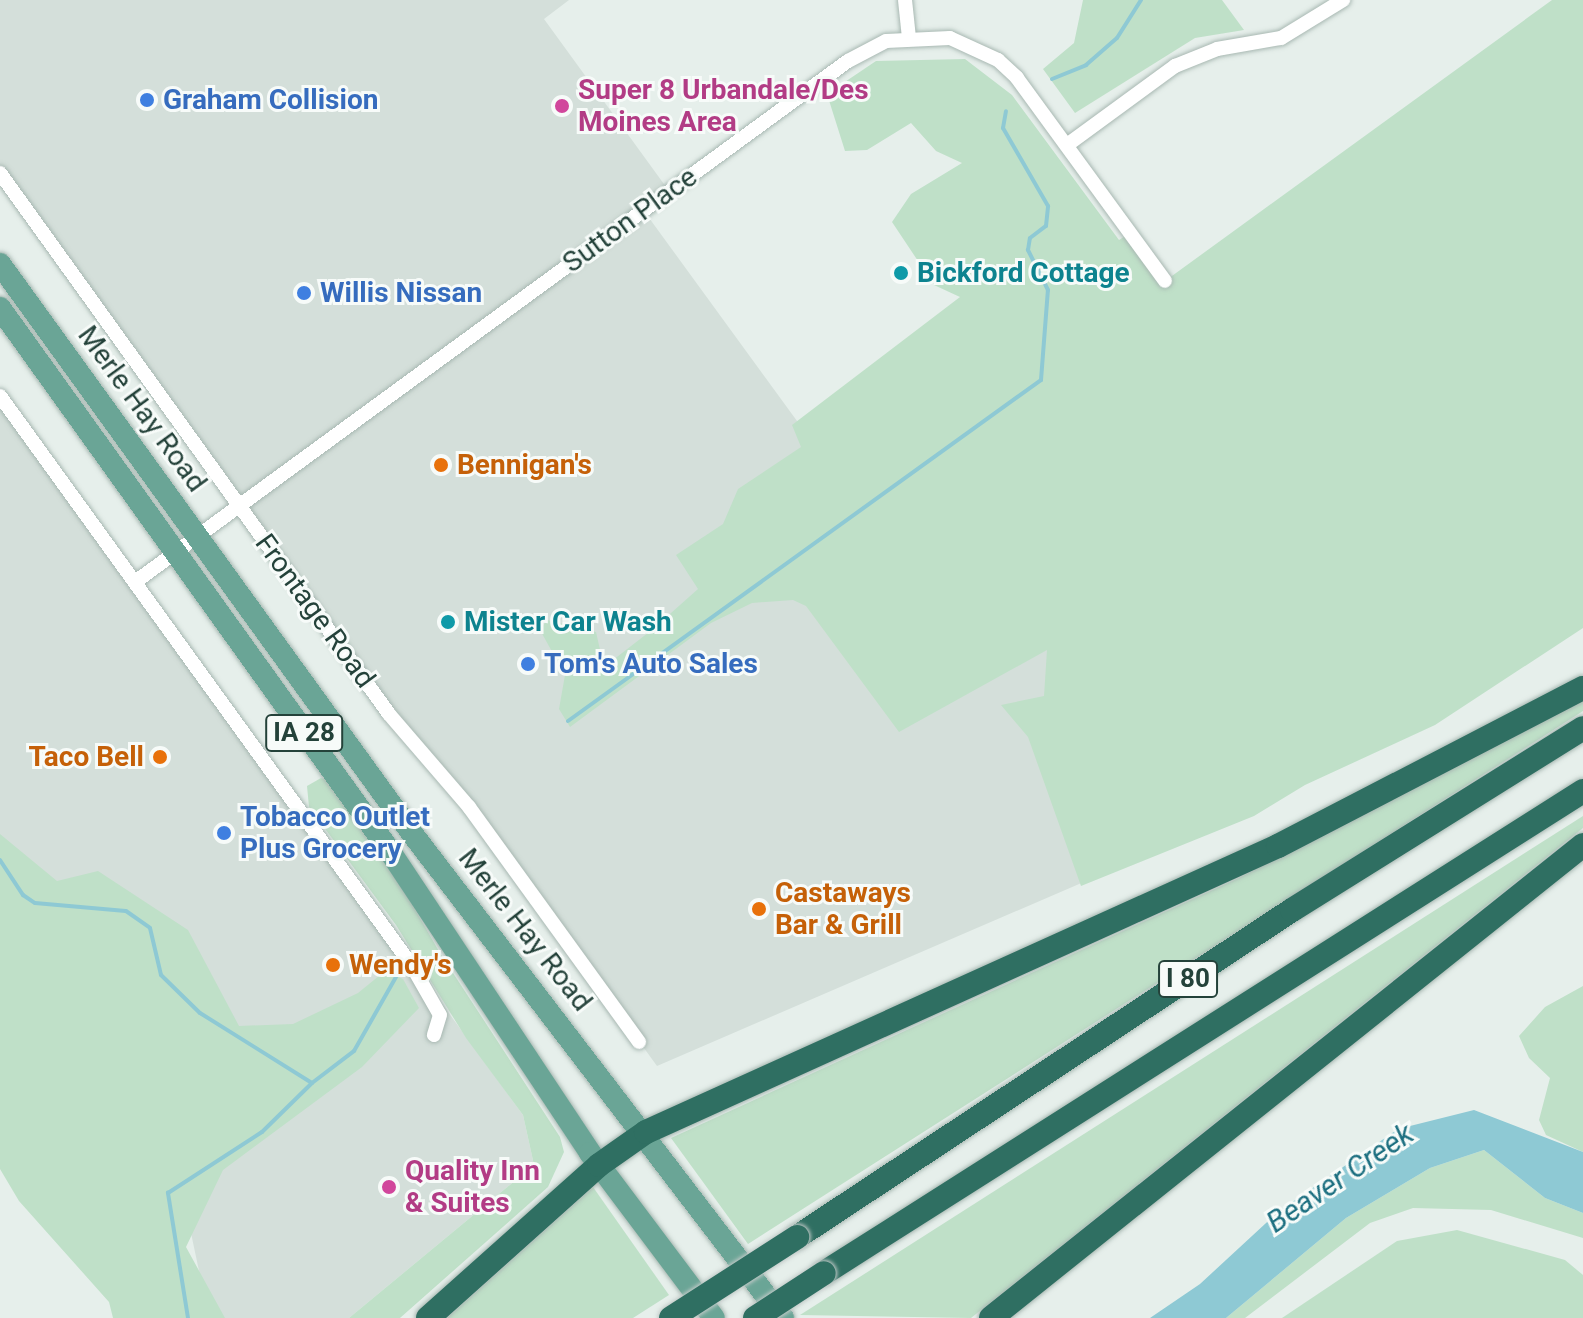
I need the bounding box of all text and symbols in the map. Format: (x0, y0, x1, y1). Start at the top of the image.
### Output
place label: Super 8 Urbandale/Des Moines Area (578, 73, 869, 139)
place label: Graham Collision (163, 83, 378, 117)
marker: Graham Collision (138, 91, 156, 109)
marker: Super 8 Urbandale/Des Moines Area (553, 97, 571, 115)
street label: Sutton Place (556, 160, 704, 280)
place label: Bickford Cottage (917, 256, 1130, 290)
marker: Bickford Cottage (892, 264, 910, 282)
place label: Willis Nissan (320, 276, 482, 310)
marker: Willis Nissan (295, 284, 313, 302)
street label: Merle Hay Road (71, 320, 213, 498)
place label: Bennigan's (457, 448, 592, 482)
marker: Bennigan's (432, 456, 450, 474)
street label: Frontage Road (248, 528, 382, 694)
place label: Mister Car Wash (464, 605, 672, 639)
marker: Mister Car Wash (439, 613, 457, 631)
place label: Tom's Auto Sales (544, 647, 758, 681)
marker: Tom's Auto Sales (519, 655, 537, 673)
road number: IA 28 (264, 711, 344, 755)
place label: Taco Bell (29, 740, 144, 774)
marker: Taco Bell (151, 748, 169, 766)
place label: Tobacco Outlet Plus Grocery (240, 800, 430, 866)
marker: Tobacco Outlet Plus Grocery (215, 824, 233, 842)
street label: Merle Hay Road (451, 842, 599, 1018)
place label: Castaways Bar & Grill (775, 876, 911, 942)
marker: Castaways Bar & Grill (750, 900, 768, 918)
place label: Wendy's (349, 948, 452, 982)
marker: Wendy's (324, 956, 342, 974)
road number: I 80 (1158, 957, 1218, 1001)
water label: Beaver Creek (1260, 1116, 1420, 1240)
place label: Quality Inn & Suites (405, 1154, 540, 1220)
marker: Quality Inn & Suites (380, 1178, 398, 1196)

